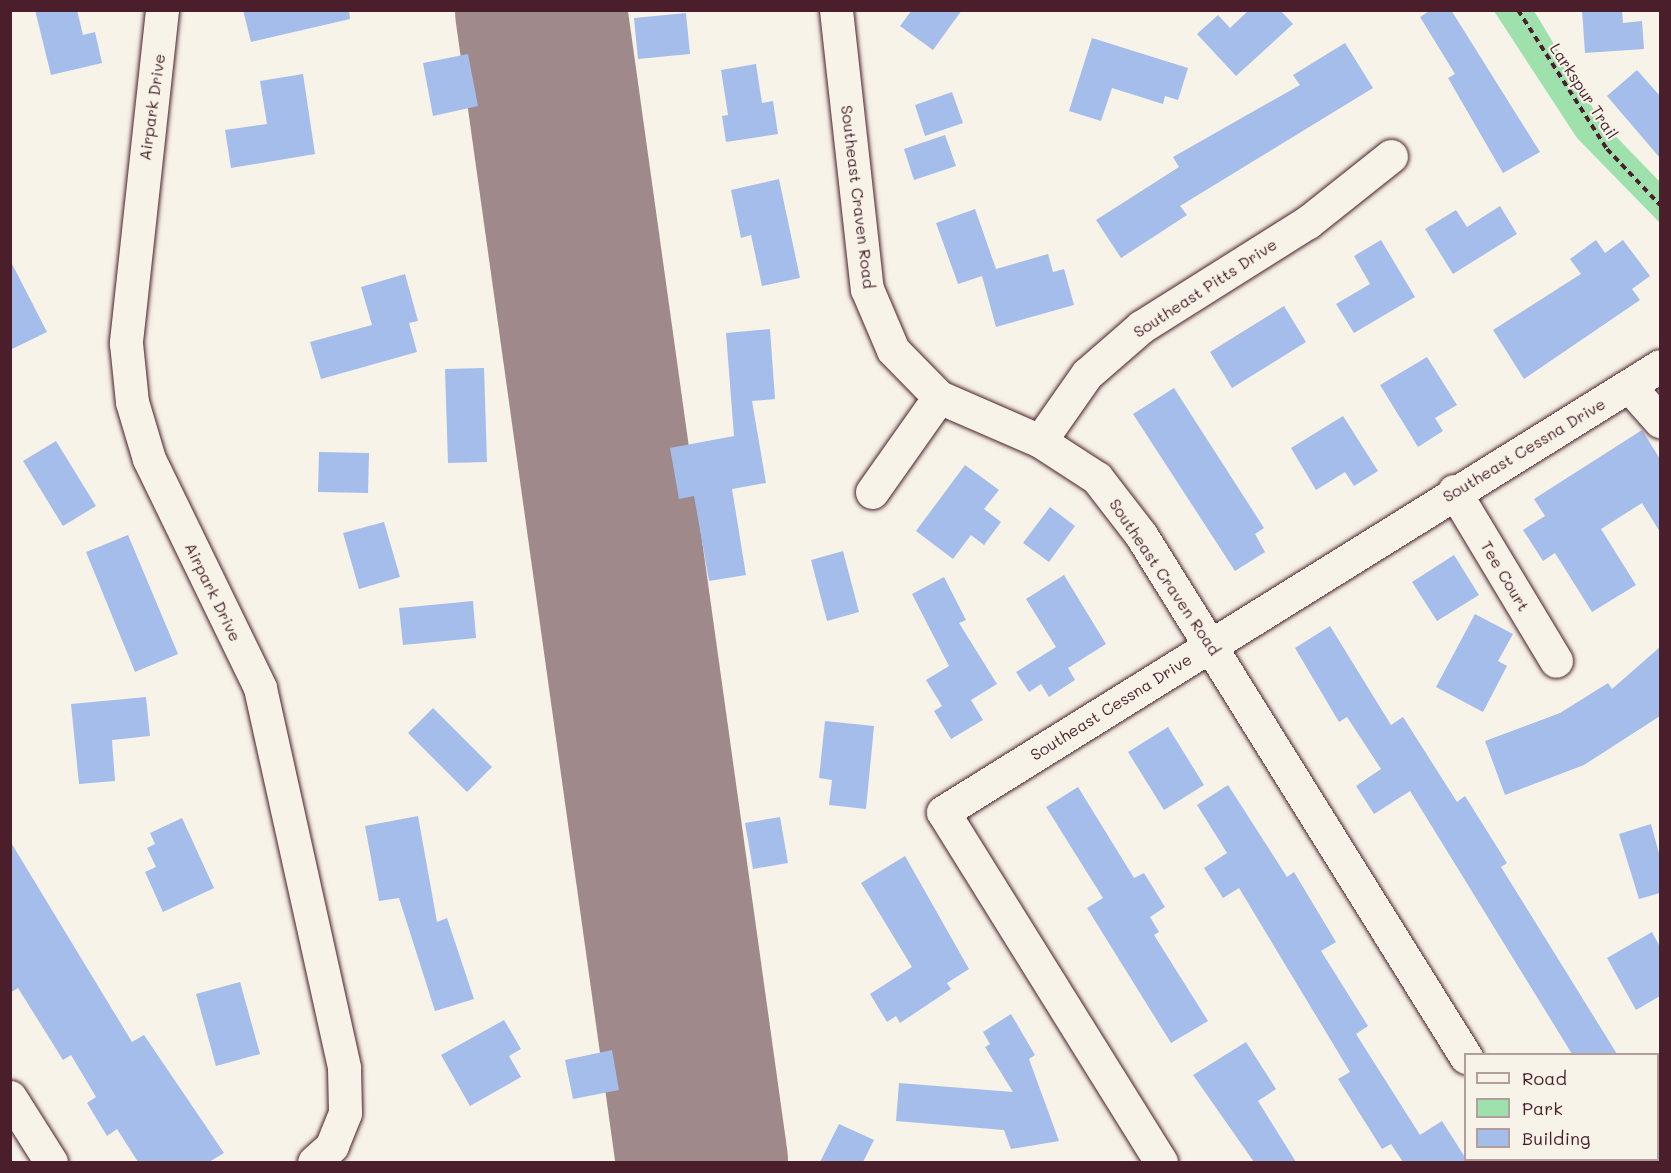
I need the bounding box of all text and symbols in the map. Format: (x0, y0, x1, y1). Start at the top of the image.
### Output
street label: Larkspur Trail (1546, 40, 1622, 142)
street label: Airpark Drive (135, 52, 169, 162)
street label: Southeast Craven Road (837, 104, 879, 290)
street label: Southeast Pitts Drive (1130, 234, 1280, 342)
street label: Southeast Cessna Drive (1439, 394, 1609, 506)
street label: Southeast Craven Road (1105, 495, 1225, 659)
street label: Tee Court (1477, 537, 1533, 615)
street label: Airpark Drive (181, 539, 245, 645)
street label: Southeast Cessna Drive (1027, 650, 1195, 764)
legend (1464, 1053, 1659, 1161)
text: Road (1522, 1066, 1567, 1090)
text: Park (1522, 1096, 1563, 1120)
text: Building (1522, 1126, 1590, 1150)

